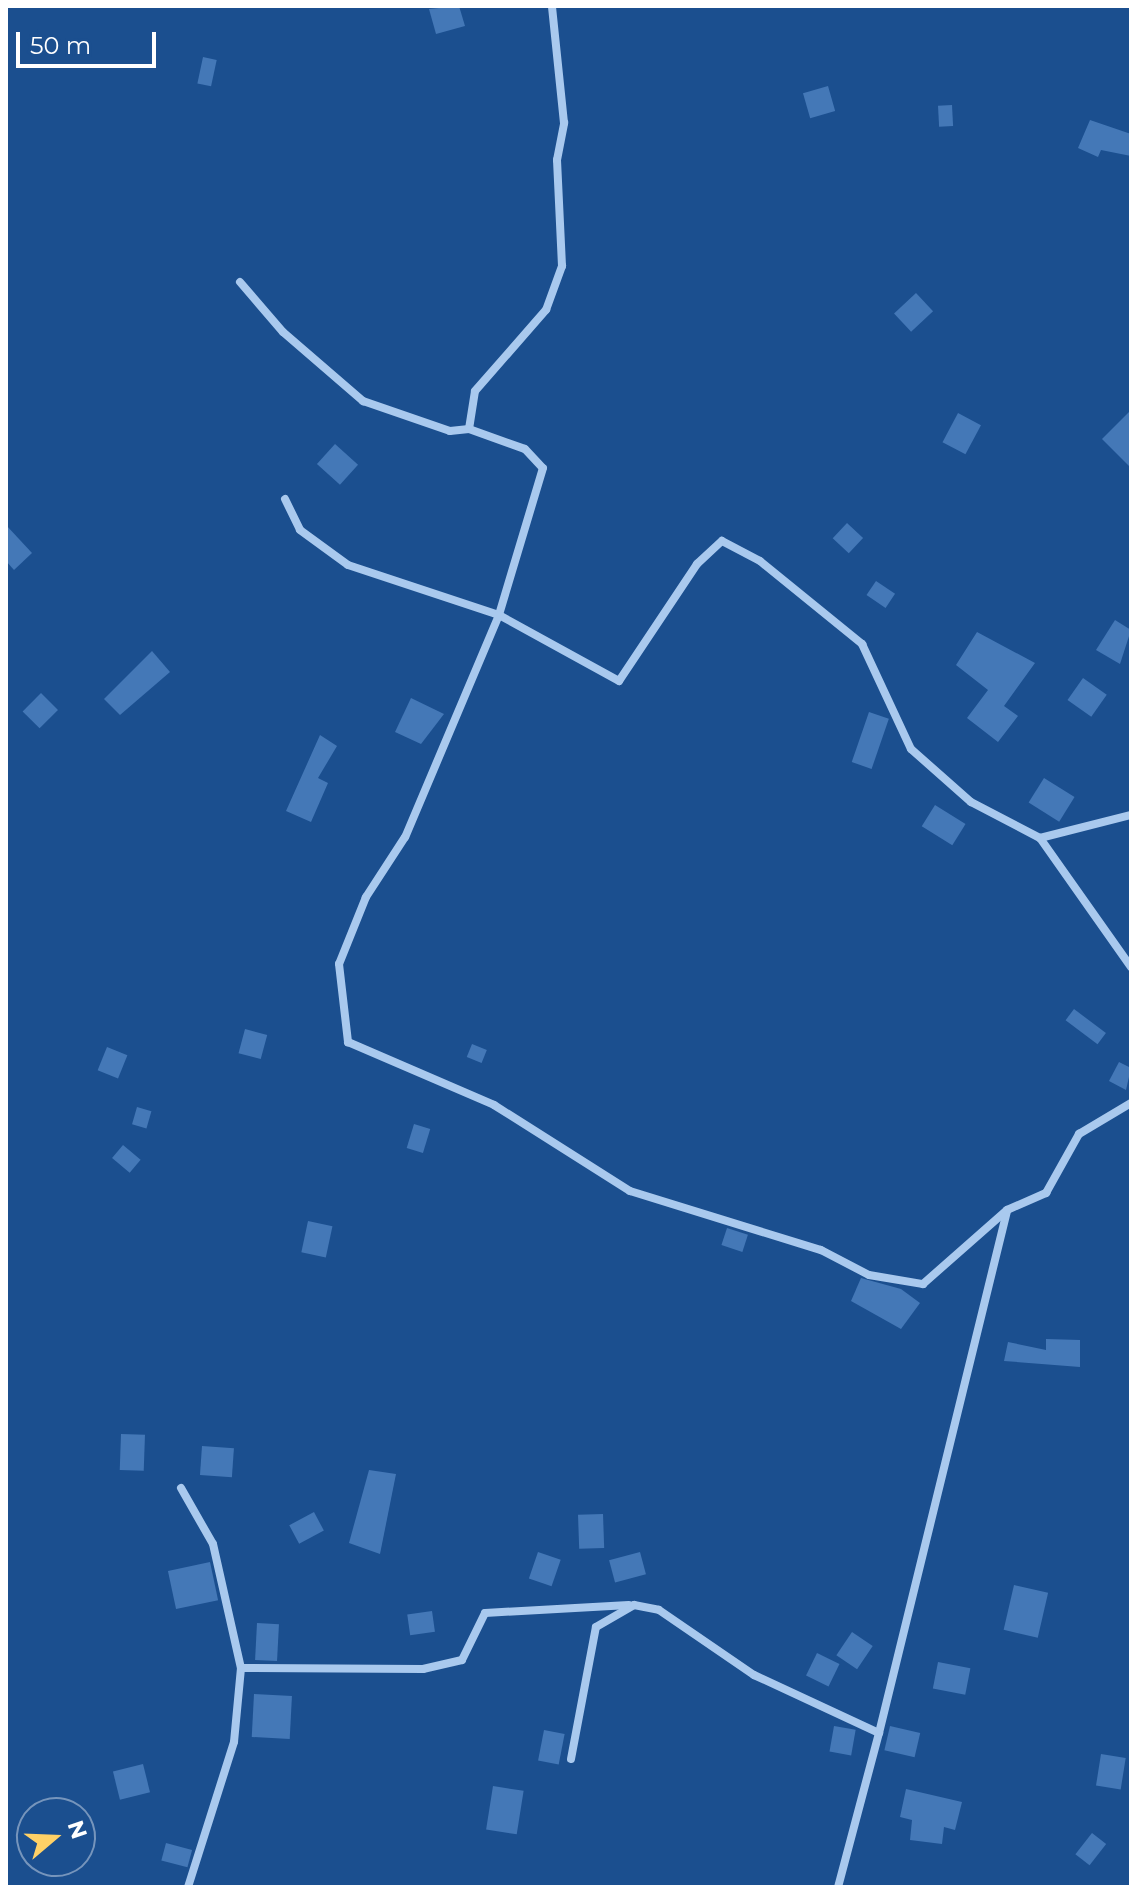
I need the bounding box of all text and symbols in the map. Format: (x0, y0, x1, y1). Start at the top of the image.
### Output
scale bar (20, 16, 160, 66)
text: 50 m (30, 31, 91, 60)
north arrow (16, 1797, 96, 1877)
text: N (62, 1817, 93, 1842)

